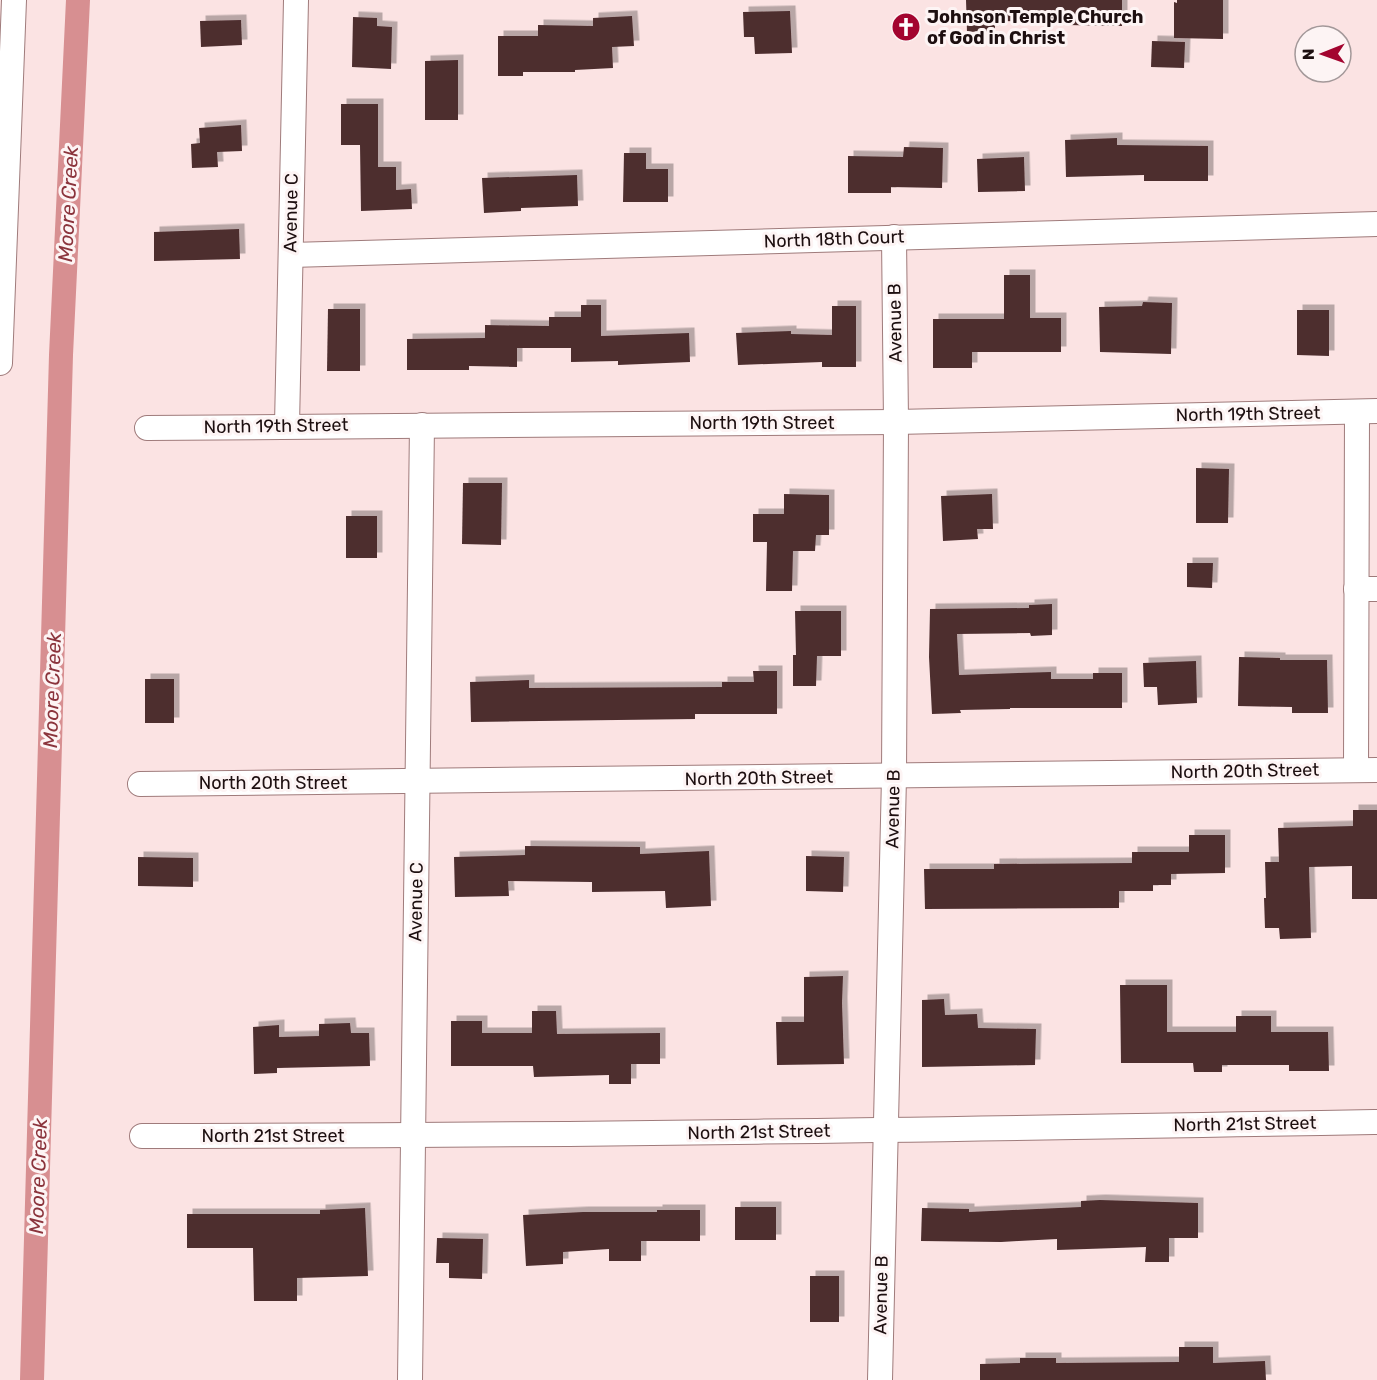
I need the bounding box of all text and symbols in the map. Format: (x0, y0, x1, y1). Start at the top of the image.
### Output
place label: Johnson Temple Church of God in Christ (927, 6, 1144, 49)
church icon: Johnson Temple Church of God in Christ (890, 11, 922, 43)
north arrow (1293, 24, 1353, 84)
text: N (1299, 48, 1318, 60)
water label: Moore Creek (53, 145, 83, 263)
street label: Avenue C (279, 173, 303, 253)
street label: North 18th Court (763, 226, 905, 252)
street label: Avenue B (883, 283, 907, 363)
street label: North 19th Street (1175, 402, 1321, 426)
street label: North 19th Street (690, 412, 834, 434)
street label: North 19th Street (203, 414, 349, 438)
water label: Moore Creek (38, 631, 66, 748)
street label: North 20th Street (1171, 759, 1319, 783)
street label: North 20th Street (685, 766, 833, 790)
street label: Avenue B (881, 769, 905, 849)
street label: North 20th Street (199, 772, 347, 794)
street label: Avenue C (404, 862, 428, 942)
street label: North 21st Street (1173, 1112, 1317, 1136)
water label: Moore Creek (24, 1117, 52, 1234)
street label: North 21st Street (687, 1120, 831, 1144)
street label: North 21st Street (201, 1125, 345, 1147)
street label: Avenue B (869, 1255, 893, 1335)

